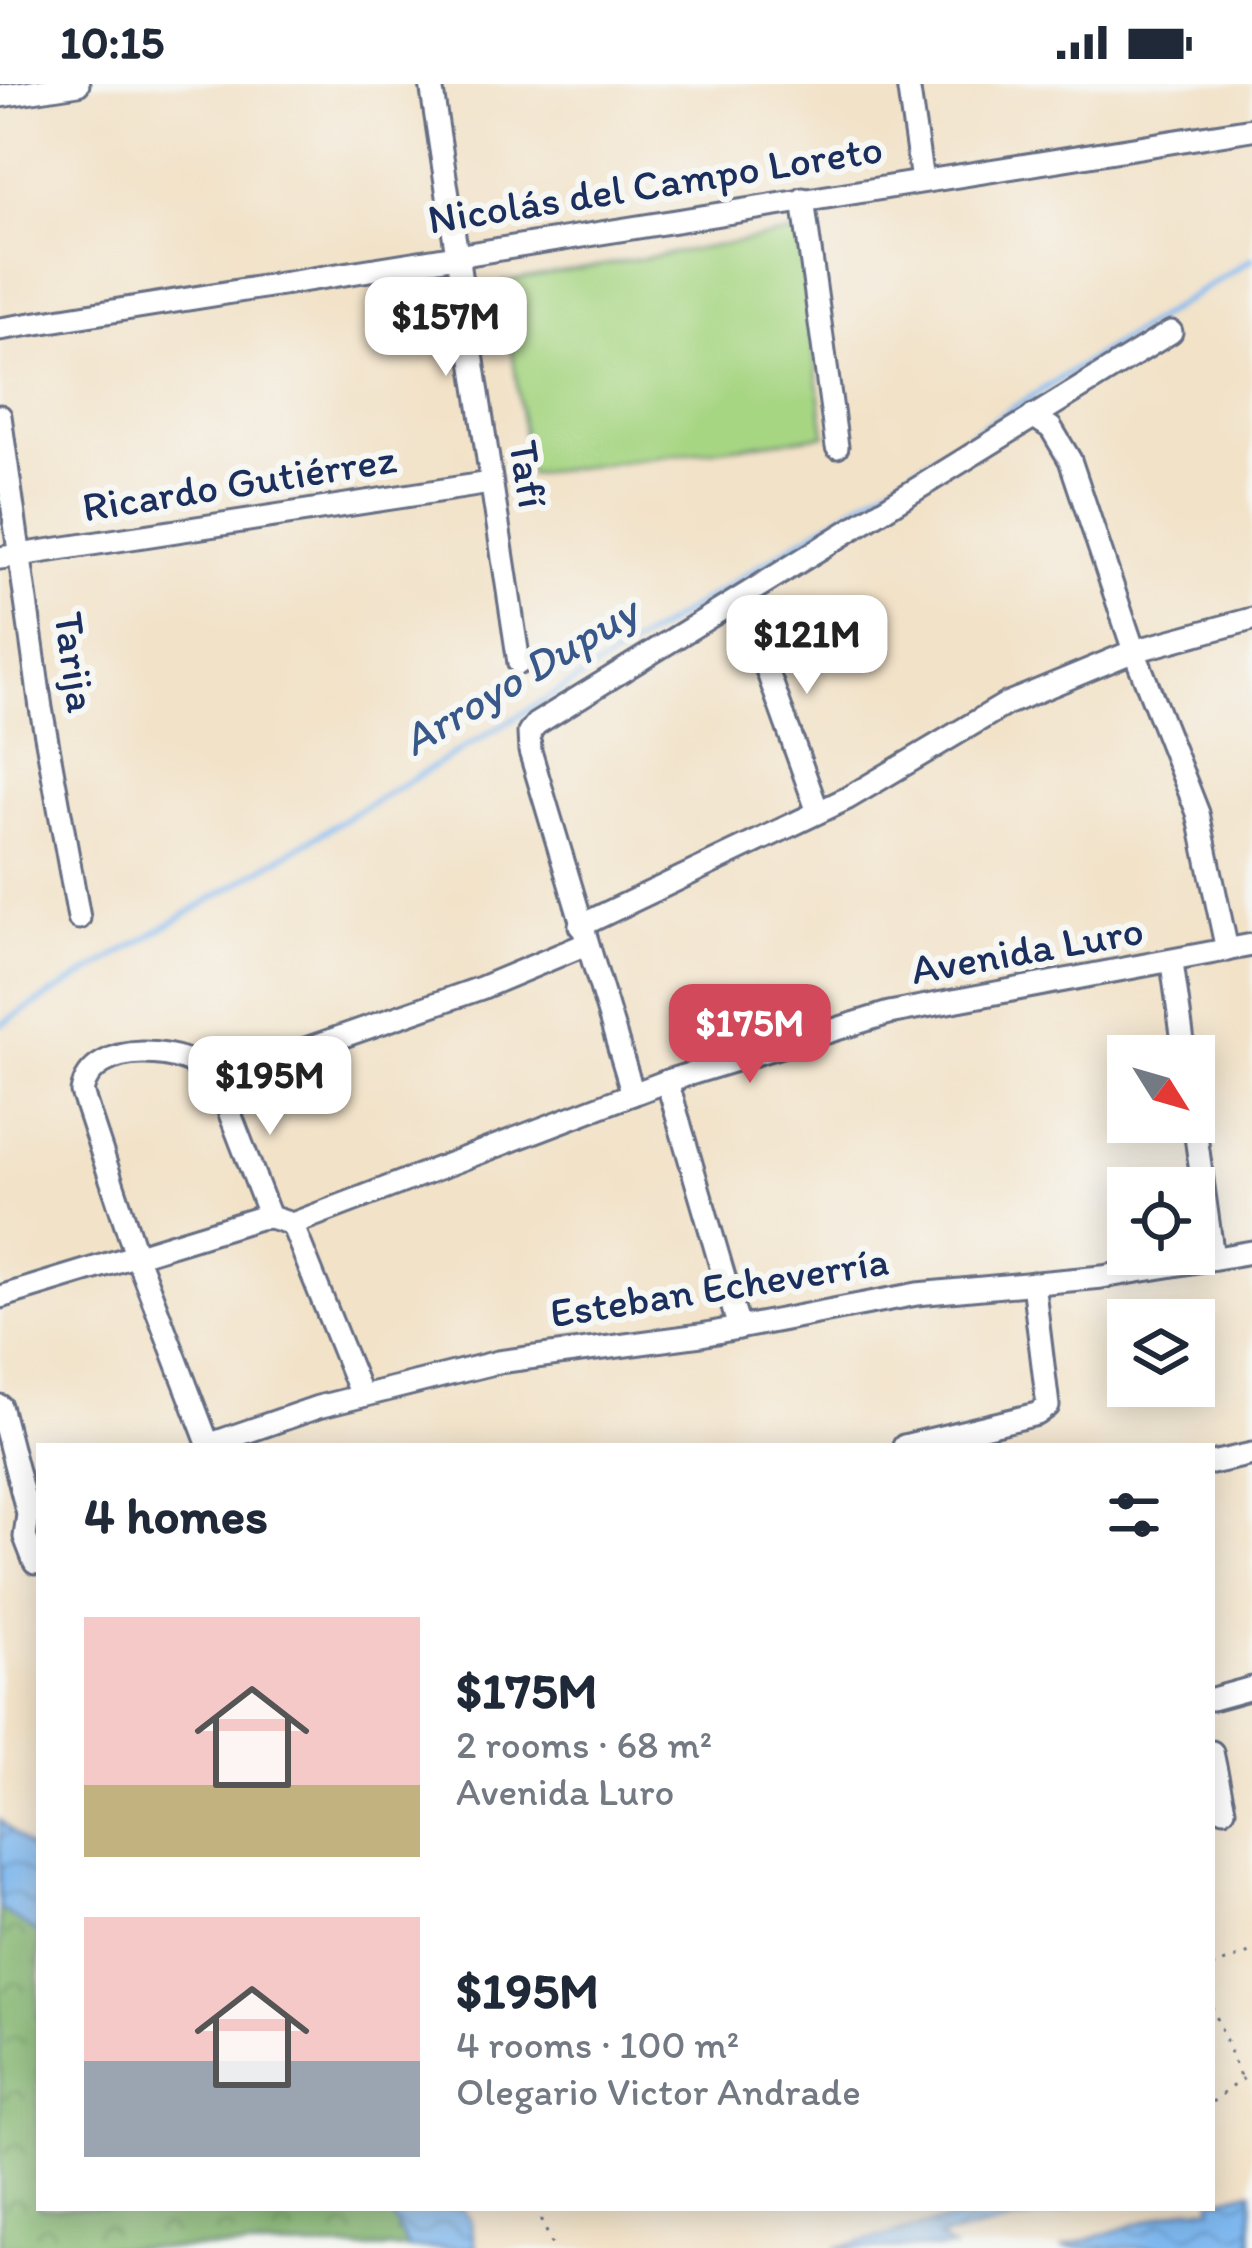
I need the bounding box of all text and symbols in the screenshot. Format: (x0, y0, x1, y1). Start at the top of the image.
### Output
text: 10:15 (60, 15, 164, 69)
street label: Nicolás del Campo Loreto (424, 122, 886, 245)
pin: $157M (362, 277, 530, 379)
text: $157M (392, 292, 500, 339)
street label: Ricardo Gutiérrez (79, 433, 400, 532)
street label: Tafí (498, 437, 559, 512)
water label: Arroyo Dupuy (391, 581, 651, 767)
pin: $121M (723, 595, 891, 697)
street label: Tarija (43, 609, 108, 716)
text: $121M (753, 610, 861, 657)
street label: Avenida Luro (907, 904, 1147, 995)
pin: $175M (666, 984, 834, 1086)
text: $175M (696, 999, 804, 1046)
north arrow (1107, 1035, 1215, 1143)
map controls (1107, 1035, 1215, 1407)
pin: $195M (186, 1036, 354, 1138)
text: $195M (215, 1051, 325, 1098)
button: locate (1107, 1167, 1215, 1275)
street label: Esteban Echeverría (546, 1235, 892, 1338)
button: layers (1107, 1299, 1215, 1407)
icon: filters (1101, 1482, 1167, 1548)
text: 4 homes (84, 1485, 268, 1546)
text: $175M (456, 1660, 598, 1721)
icon: home (180, 1665, 324, 1809)
text: 2 rooms · 68 m² (456, 1721, 712, 1768)
text: Avenida Luro (456, 1768, 674, 1815)
text: $195M (456, 1960, 599, 2021)
icon: home (180, 1965, 324, 2109)
text: 4 rooms · 100 m² (456, 2021, 739, 2068)
text: Olegario Victor Andrade (456, 2068, 861, 2115)

